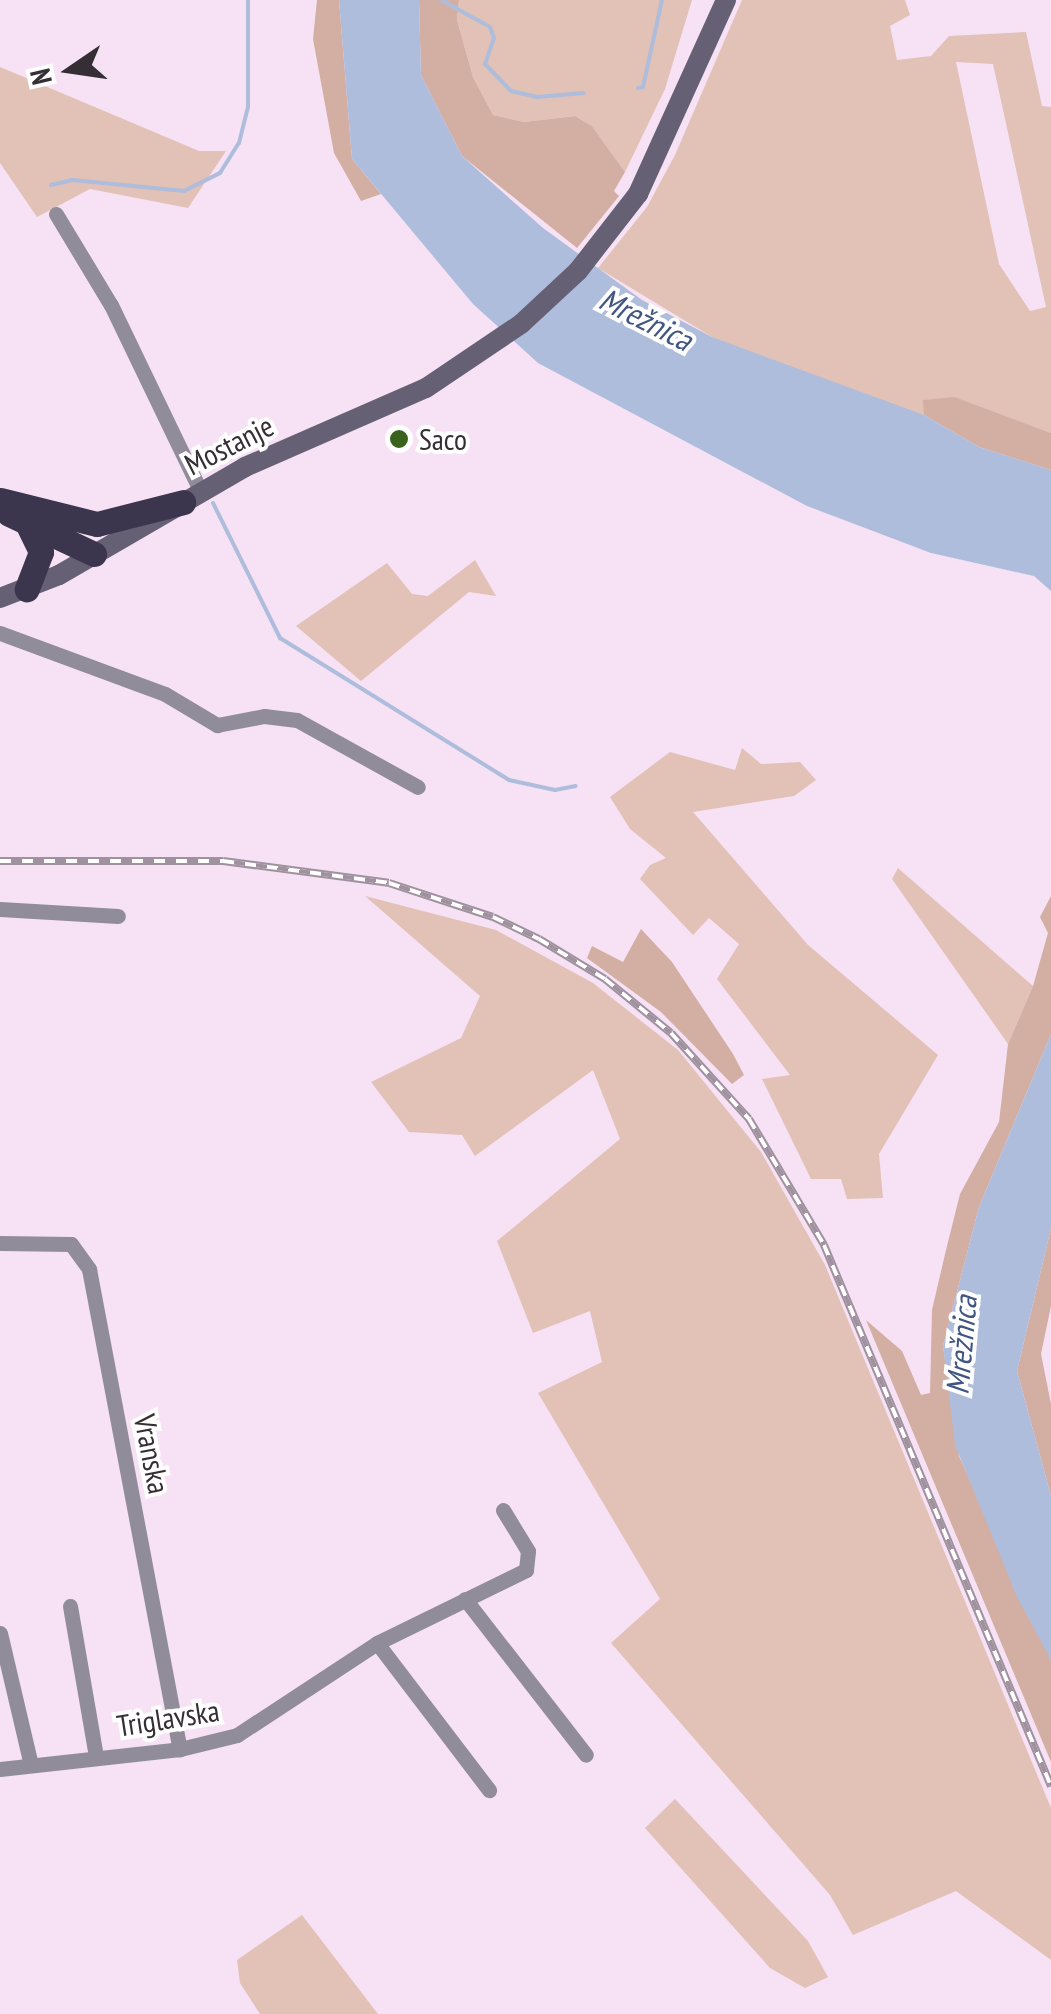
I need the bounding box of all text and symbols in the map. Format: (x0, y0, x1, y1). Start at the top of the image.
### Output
north arrow (20, 20, 120, 120)
text: N (21, 65, 60, 88)
water label: Mrežnica (593, 279, 699, 359)
street label: Mostanje (179, 408, 279, 482)
place label: Saco (419, 421, 467, 457)
marker: Saco (388, 428, 410, 450)
water label: Mrežnica (938, 1294, 984, 1396)
street label: Vranska (127, 1411, 177, 1497)
street label: Triglavska (114, 1692, 222, 1744)

